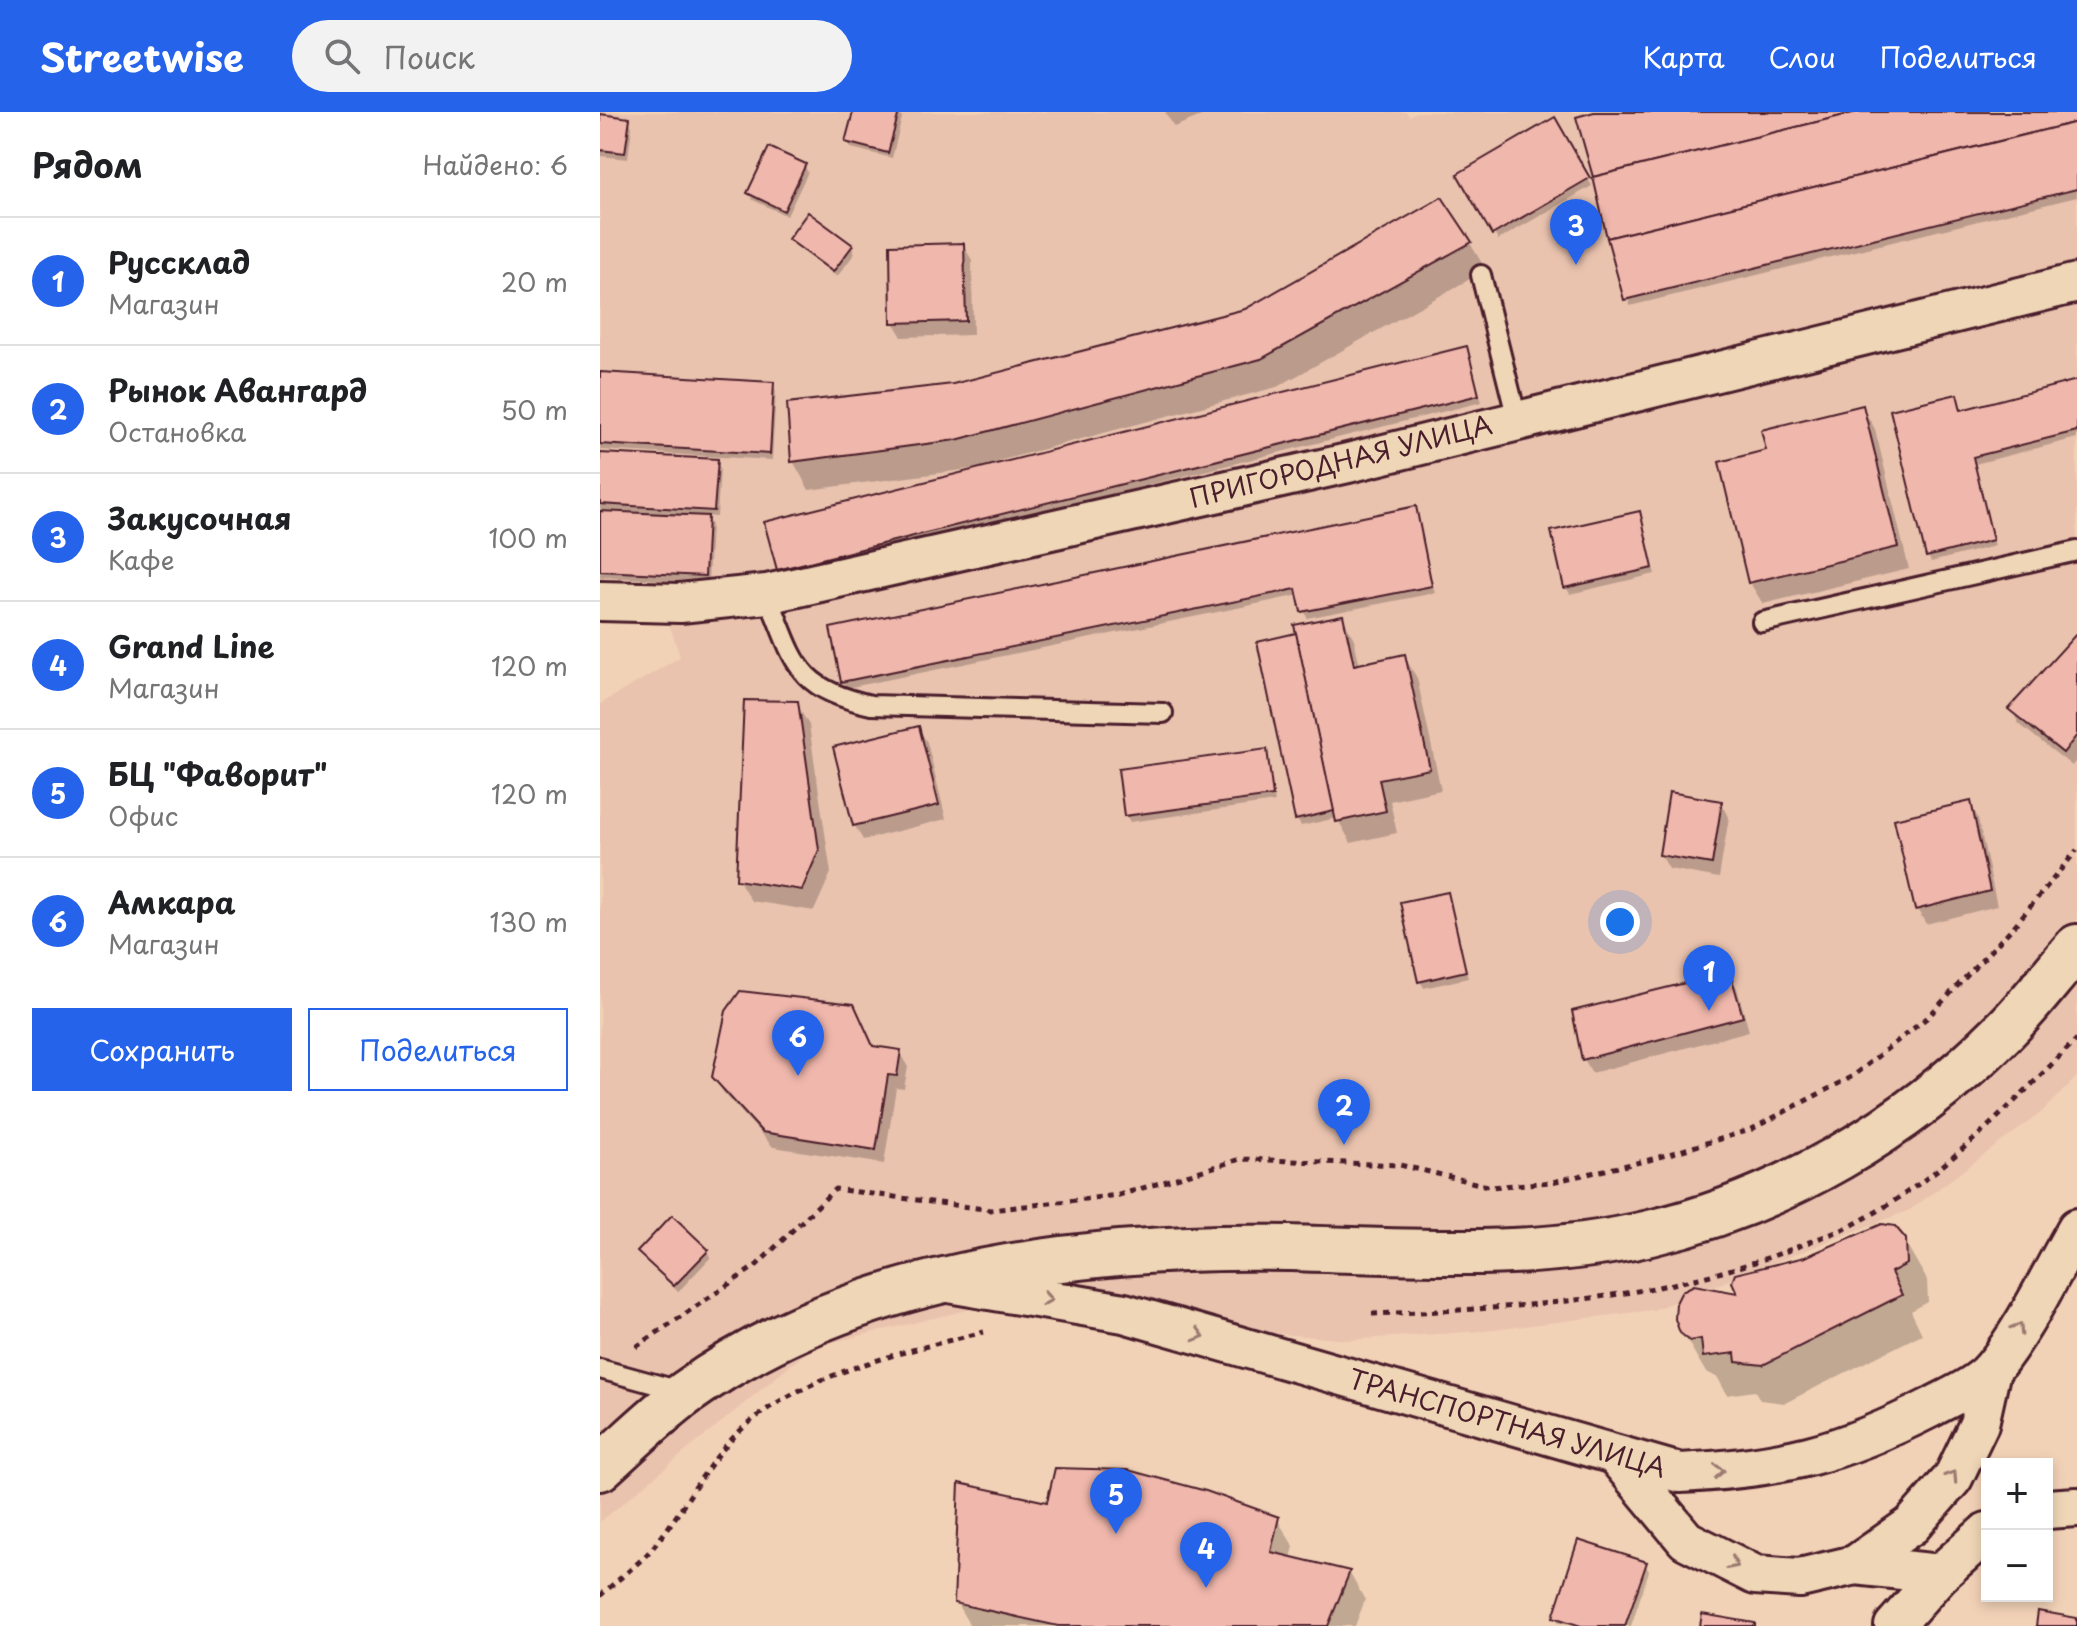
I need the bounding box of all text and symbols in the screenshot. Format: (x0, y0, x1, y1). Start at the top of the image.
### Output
search box (292, 20, 852, 92)
text: Streetwise (40, 28, 244, 85)
icon: search (320, 34, 364, 78)
text: Поиск (384, 34, 475, 79)
text: Карта (1642, 35, 1725, 78)
text: Слои (1769, 35, 1836, 78)
text: Поделиться (1880, 35, 2037, 78)
text: Рядом (32, 138, 143, 190)
text: Найдено: 6 (422, 145, 568, 184)
pin: 3 (1550, 199, 1602, 265)
text: Руссклад (108, 239, 250, 284)
text: 1 (52, 262, 64, 301)
text: 20 m (501, 262, 568, 301)
text: Магазин (108, 284, 219, 323)
text: Рынок Авангард (108, 367, 367, 412)
text: 2 (49, 390, 67, 429)
text: 50 m (501, 390, 568, 429)
street label: ПРИГОРОДНАЯ УЛИЦА (1185, 404, 1496, 517)
text: Остановка (108, 412, 246, 451)
text: Закусочная (108, 495, 292, 540)
text: 3 (49, 518, 67, 557)
text: 100 m (488, 518, 568, 557)
text: Кафе (108, 540, 175, 579)
text: Grand Line (108, 623, 274, 668)
text: 4 (49, 646, 67, 685)
text: 120 m (491, 646, 568, 685)
text: Магазин (108, 668, 219, 707)
text: БЦ "Фаворит" (108, 751, 327, 796)
text: 5 (50, 774, 66, 813)
text: 120 m (491, 774, 568, 813)
text: Офис (108, 796, 178, 835)
text: Амкара (108, 879, 236, 924)
text: 6 (49, 902, 67, 941)
text: 130 m (489, 902, 568, 941)
your location (1600, 902, 1640, 942)
text: Магазин (108, 924, 219, 963)
pin: 1 (1683, 945, 1735, 1011)
button: Сохранить (32, 1008, 292, 1091)
button: Поделиться (308, 1008, 568, 1091)
pin: 6 (772, 1010, 824, 1076)
pin: 2 (1318, 1079, 1370, 1145)
one-way arrow (1040, 1290, 1053, 1307)
one-way arrow (2008, 1322, 2023, 1337)
one-way arrow (1191, 1326, 1205, 1342)
street label: ТРАНСПОРТНАЯ УЛИЦА (1344, 1358, 1671, 1487)
map controls (1981, 1458, 2053, 1602)
button: + (1981, 1458, 2053, 1530)
one-way arrow (1713, 1463, 1726, 1480)
pin: 5 (1090, 1468, 1142, 1534)
one-way arrow (1943, 1470, 1958, 1484)
pin: 4 (1180, 1522, 1232, 1588)
button: − (1981, 1530, 2053, 1602)
one-way arrow (1724, 1554, 1739, 1569)

